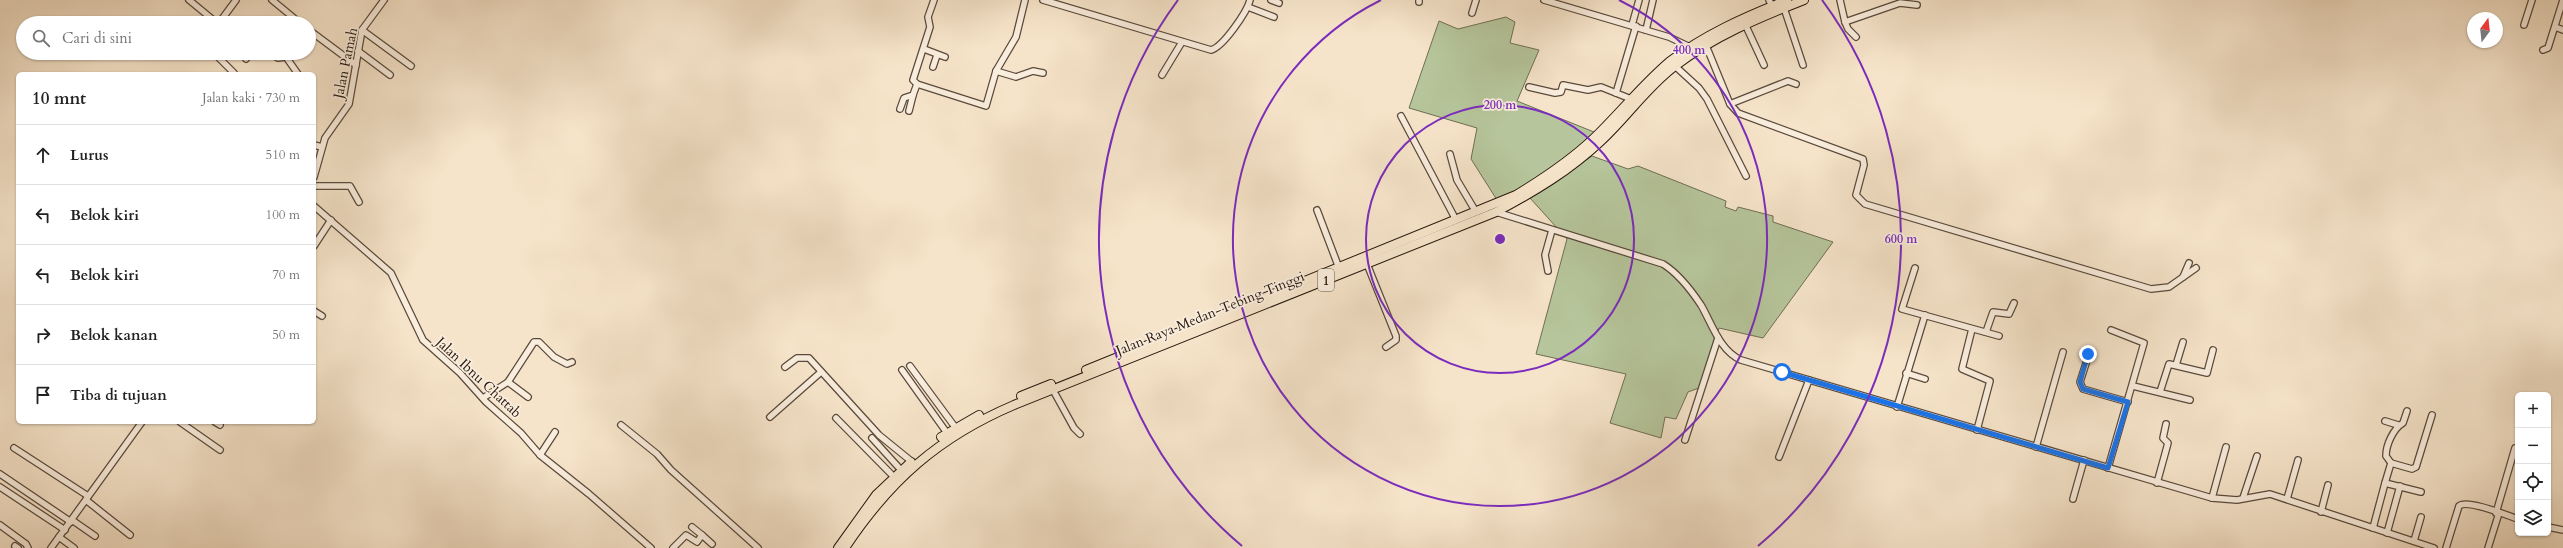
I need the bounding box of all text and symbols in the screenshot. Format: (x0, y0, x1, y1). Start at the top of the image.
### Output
north arrow (2467, 12, 2503, 48)
search box (16, 16, 316, 60)
street label: Jalan Pamah (328, 26, 362, 102)
icon: search (30, 27, 52, 49)
text: Cari di sini (62, 28, 132, 48)
text: 400 m (1673, 42, 1706, 58)
text: 10 mnt (32, 87, 86, 110)
text: Jalan kaki · 730 m (202, 89, 300, 107)
text: 200 m (1484, 97, 1517, 113)
icon: ahead (32, 144, 54, 166)
text: Lurus (70, 145, 109, 165)
text: 510 m (266, 146, 300, 164)
icon: left (32, 204, 54, 226)
text: Belok kiri (70, 205, 139, 225)
text: 100 m (266, 206, 300, 224)
text: 600 m (1885, 231, 1918, 247)
centre of rings (1493, 232, 1507, 246)
icon: left (32, 264, 54, 286)
text: Belok kiri (70, 265, 139, 285)
text: 70 m (272, 266, 300, 284)
street label: Jalan Raya Medan-Tebing Tinggi (1111, 267, 1307, 361)
road number: 1 (1318, 269, 1334, 291)
icon: right (32, 324, 54, 346)
text: Belok kanan (70, 325, 158, 345)
text: 50 m (272, 326, 300, 344)
street label: Jalan Ibnu Chattab (430, 331, 526, 422)
route end (2079, 345, 2097, 363)
route start (1773, 363, 1791, 381)
icon: arrive (32, 384, 54, 406)
text: Tiba di tujuan (70, 385, 167, 405)
map controls (2515, 392, 2551, 536)
button: + (2515, 392, 2551, 428)
button: − (2515, 428, 2551, 464)
button: locate (2515, 464, 2551, 500)
button: layers (2515, 500, 2551, 536)

